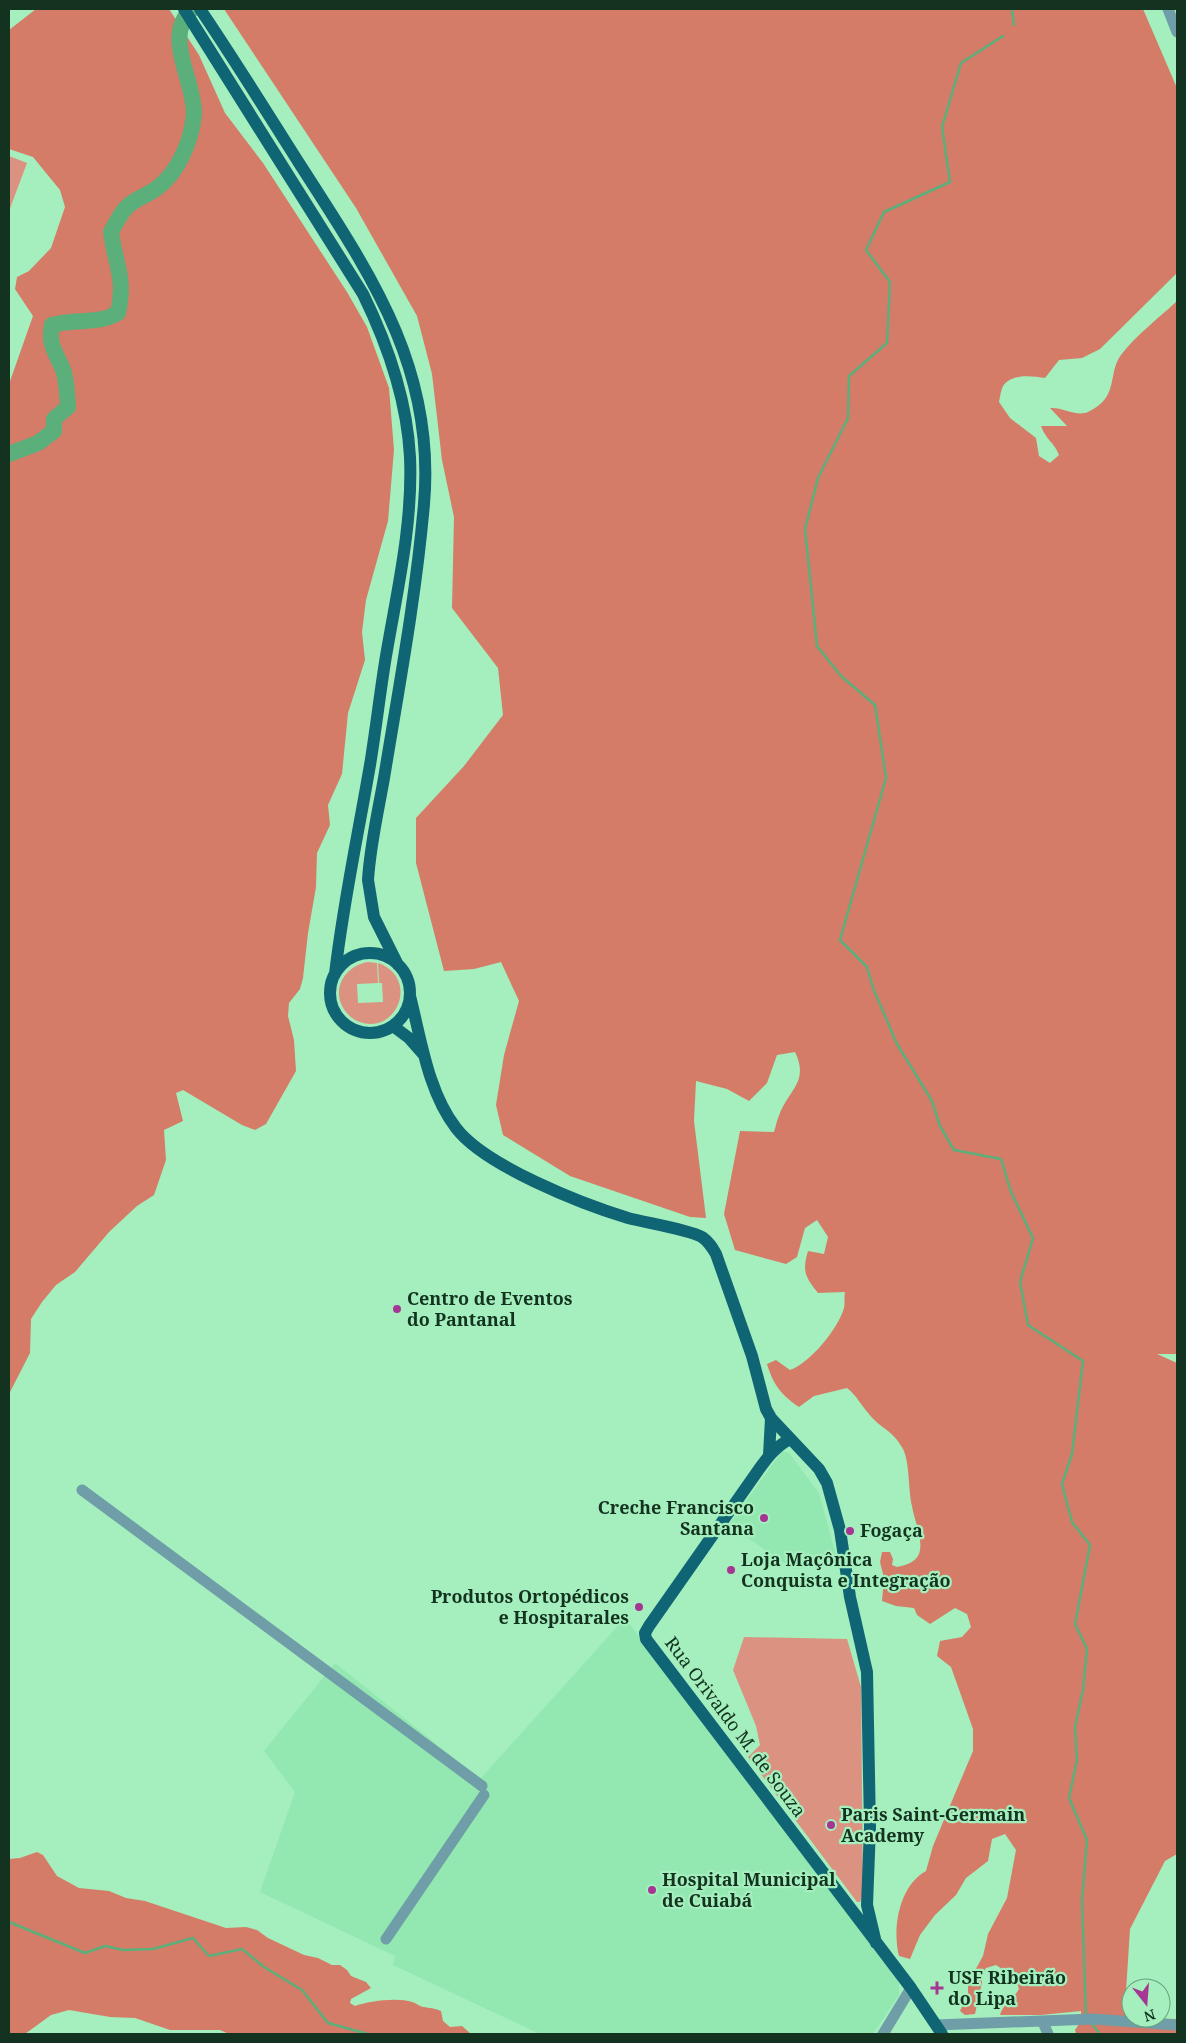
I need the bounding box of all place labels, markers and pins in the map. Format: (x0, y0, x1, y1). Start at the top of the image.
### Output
place label: Centro de Eventos do Pantanal (407, 1286, 573, 1331)
marker: Centro de Eventos do Pantanal (391, 1303, 403, 1315)
place label: Creche Francisco Santana (598, 1495, 754, 1540)
marker: Creche Francisco Santana (758, 1512, 770, 1524)
place label: Fogaça (860, 1518, 923, 1542)
marker: Fogaça (844, 1525, 856, 1537)
place label: Loja Maçônica Conquista e Integração (741, 1547, 951, 1592)
marker: Loja Maçônica Conquista e Integração (725, 1564, 737, 1576)
place label: Produtos Ortopédicos e Hospitarales (431, 1584, 629, 1629)
marker: Produtos Ortopédicos e Hospitarales (633, 1601, 645, 1613)
place label: Paris Saint-Germain Academy (841, 1802, 1025, 1847)
marker: Paris Saint-Germain Academy (825, 1819, 837, 1831)
place label: Hospital Municipal de Cuiabá (662, 1867, 836, 1912)
marker: Hospital Municipal de Cuiabá (646, 1884, 658, 1896)
place label: USF Ribeirão do Lipa (948, 1965, 1066, 2010)
marker: USF Ribeirão do Lipa (930, 1981, 944, 1995)

